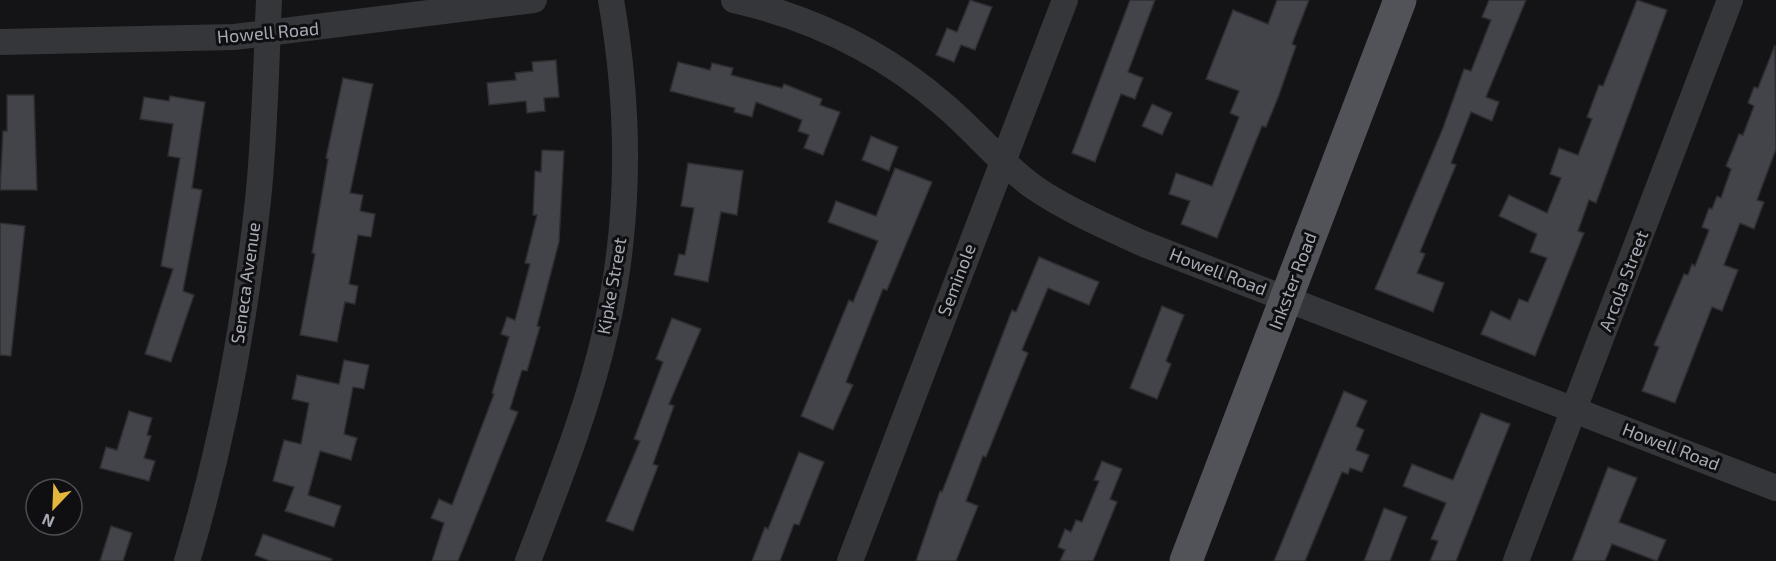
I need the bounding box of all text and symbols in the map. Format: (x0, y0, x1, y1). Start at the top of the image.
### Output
street label: Howell Road (216, 17, 320, 47)
street label: Seneca Avenue (226, 221, 264, 345)
street label: Arcola Street (1594, 227, 1652, 334)
street label: Inkster Road (1263, 229, 1321, 332)
street label: Kipke Street (592, 235, 630, 336)
street label: Seminole (932, 240, 980, 319)
street label: Howell Road (1167, 242, 1270, 300)
street label: Howell Road (1620, 417, 1723, 475)
north arrow (24, 477, 84, 537)
text: N (39, 510, 57, 532)

